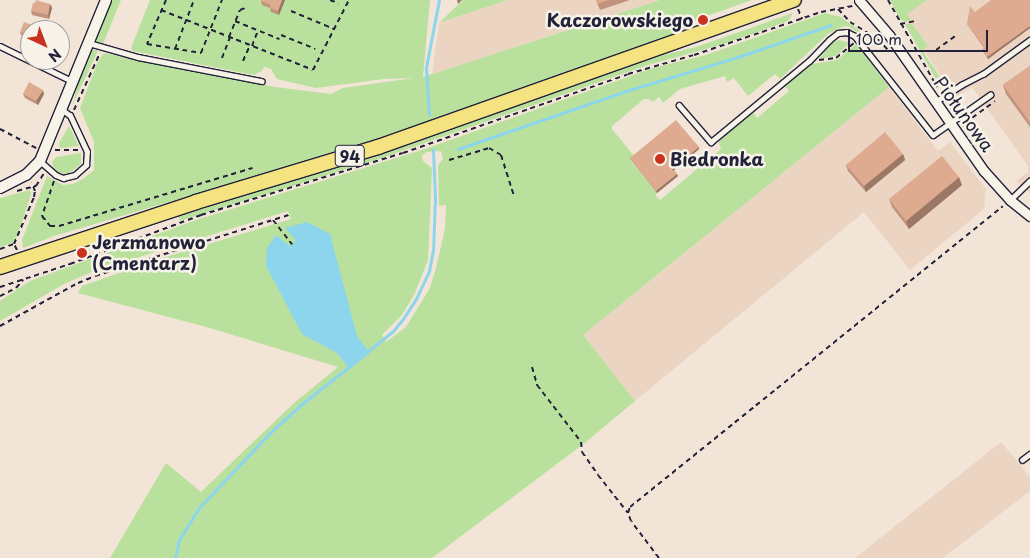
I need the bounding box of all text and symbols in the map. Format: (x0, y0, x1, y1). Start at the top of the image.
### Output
place label: Kaczorowskiego (547, 9, 693, 31)
marker: Kaczorowskiego (697, 14, 709, 26)
north arrow (20, 20, 70, 70)
scale bar (850, 20, 990, 52)
text: 100 m (856, 27, 902, 50)
text: N (44, 44, 66, 67)
street label: Piołunowa (930, 72, 998, 156)
road number: 94 (334, 142, 366, 170)
place label: Biedronka (670, 148, 764, 170)
marker: Biedronka (654, 153, 666, 165)
place label: Jerzmanowo (Cmentarz) (92, 232, 205, 274)
marker: Jerzmanowo (Cmentarz) (76, 247, 88, 259)

